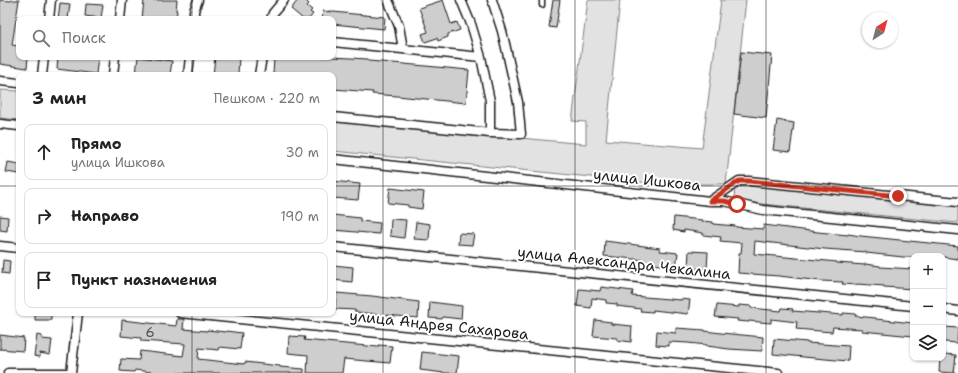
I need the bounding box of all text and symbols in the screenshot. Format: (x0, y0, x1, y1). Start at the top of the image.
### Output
north arrow (862, 12, 898, 48)
search box (16, 16, 336, 60)
icon: search (30, 27, 52, 49)
text: Поиск (62, 28, 106, 48)
text: 3 мин (32, 87, 87, 109)
text: Пешком · 220 m (214, 90, 320, 107)
text: Прямо (71, 134, 121, 154)
icon: ahead (33, 141, 55, 163)
text: 30 m (285, 144, 319, 161)
text: улица Ишкова (71, 154, 165, 171)
street label: улица Ишкова (592, 164, 702, 196)
route end (889, 187, 907, 205)
route start (728, 195, 746, 213)
icon: right (33, 205, 55, 227)
text: Направо (71, 206, 139, 226)
text: 190 m (280, 208, 319, 225)
street label: улица Александра Чекалина (517, 242, 732, 284)
map controls (910, 253, 946, 361)
button: + (910, 253, 946, 289)
icon: arrive (33, 269, 55, 291)
text: Пункт назначения (71, 270, 217, 290)
button: − (910, 289, 946, 325)
street label: улица Андрея Сахарова (349, 306, 530, 344)
house number: 6 (145, 324, 155, 341)
button: layers (910, 325, 946, 361)

